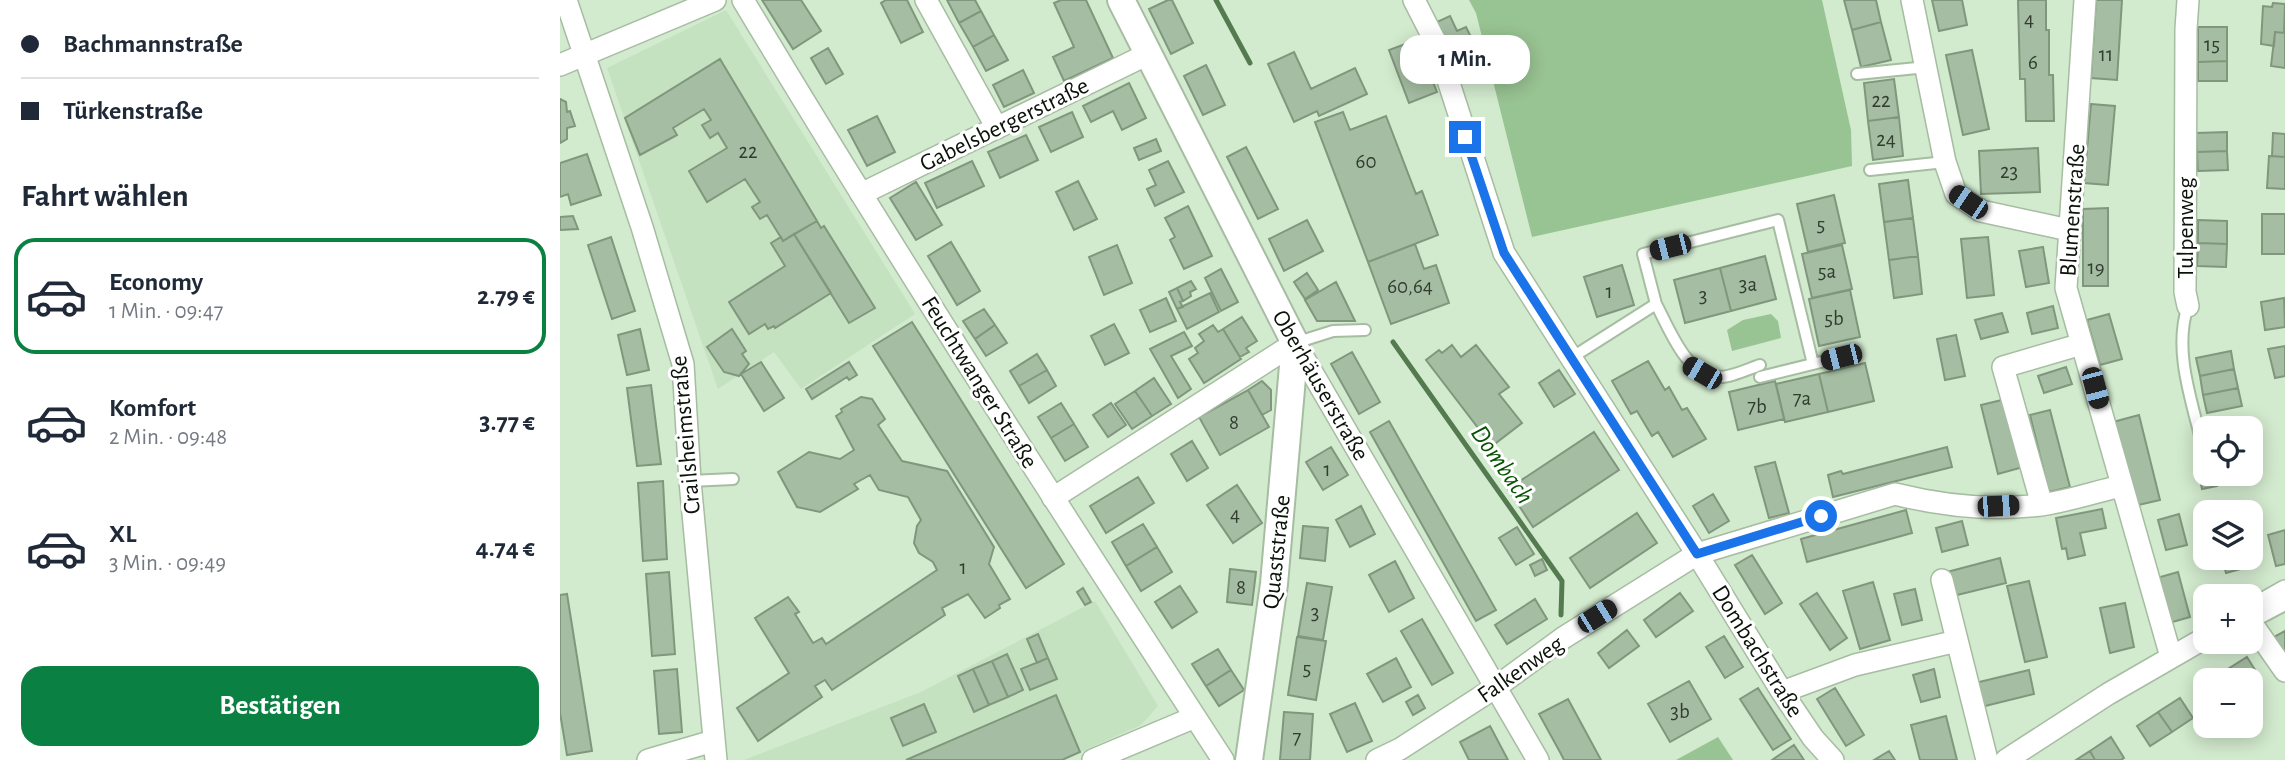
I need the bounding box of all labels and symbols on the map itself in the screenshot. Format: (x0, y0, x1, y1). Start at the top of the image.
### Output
house number: 4 (2024, 9, 2034, 30)
house number: 15 (2204, 34, 2220, 55)
callout: 1 Min. (1400, 36, 1530, 85)
house number: 11 (2099, 44, 2113, 65)
house number: 6 (2028, 52, 2038, 73)
street label: Gabelsbergerstraße (916, 74, 1093, 176)
house number: 22 (1871, 90, 1891, 111)
route end (1449, 121, 1481, 153)
house number: 24 (1876, 129, 1896, 150)
house number: 22 (738, 141, 758, 162)
street label: Blumenstraße (2056, 143, 2090, 277)
house number: 60 (1356, 151, 1376, 172)
house number: 23 (2000, 161, 2018, 182)
street label: Tulpenweg (2174, 177, 2198, 279)
car (1945, 182, 1992, 222)
house number: 5 (1817, 214, 1825, 235)
car (1648, 232, 1693, 262)
house number: 19 (2087, 257, 2105, 278)
house number: 5a (1818, 261, 1837, 282)
house number: 3a (1739, 274, 1757, 295)
house number: 60,64 (1387, 276, 1433, 297)
house number: 1 (1605, 281, 1613, 302)
house number: 3 (1699, 285, 1707, 306)
street label: Feuchtwanger Straße (917, 292, 1042, 473)
street label: Oberhäuserstraße (1267, 306, 1373, 465)
house number: 5b (1824, 308, 1844, 329)
car (1819, 342, 1864, 372)
car (1679, 353, 1726, 393)
street label: Crailsheimstraße (667, 355, 705, 515)
car (2080, 365, 2111, 411)
house number: 7a (1793, 388, 1812, 409)
house number: 7b (1747, 396, 1767, 417)
house number: 8 (1229, 412, 1239, 433)
water label: Dombach (1466, 421, 1538, 509)
house number: 1 (1323, 459, 1331, 480)
street label: Quaststraße (1259, 494, 1295, 610)
car (1977, 494, 2020, 518)
route start (1805, 500, 1837, 532)
house number: 4 (1230, 504, 1240, 525)
house number: 1 (959, 557, 967, 578)
house number: 8 (1236, 577, 1246, 598)
street label: Dombachstraße (1707, 581, 1807, 722)
car (1574, 596, 1621, 636)
house number: 3 (1311, 602, 1319, 623)
street label: Falkenweg (1473, 632, 1568, 708)
house number: 5 (1303, 658, 1311, 679)
house number: 3b (1670, 701, 1690, 722)
house number: 7 (1293, 727, 1302, 748)

